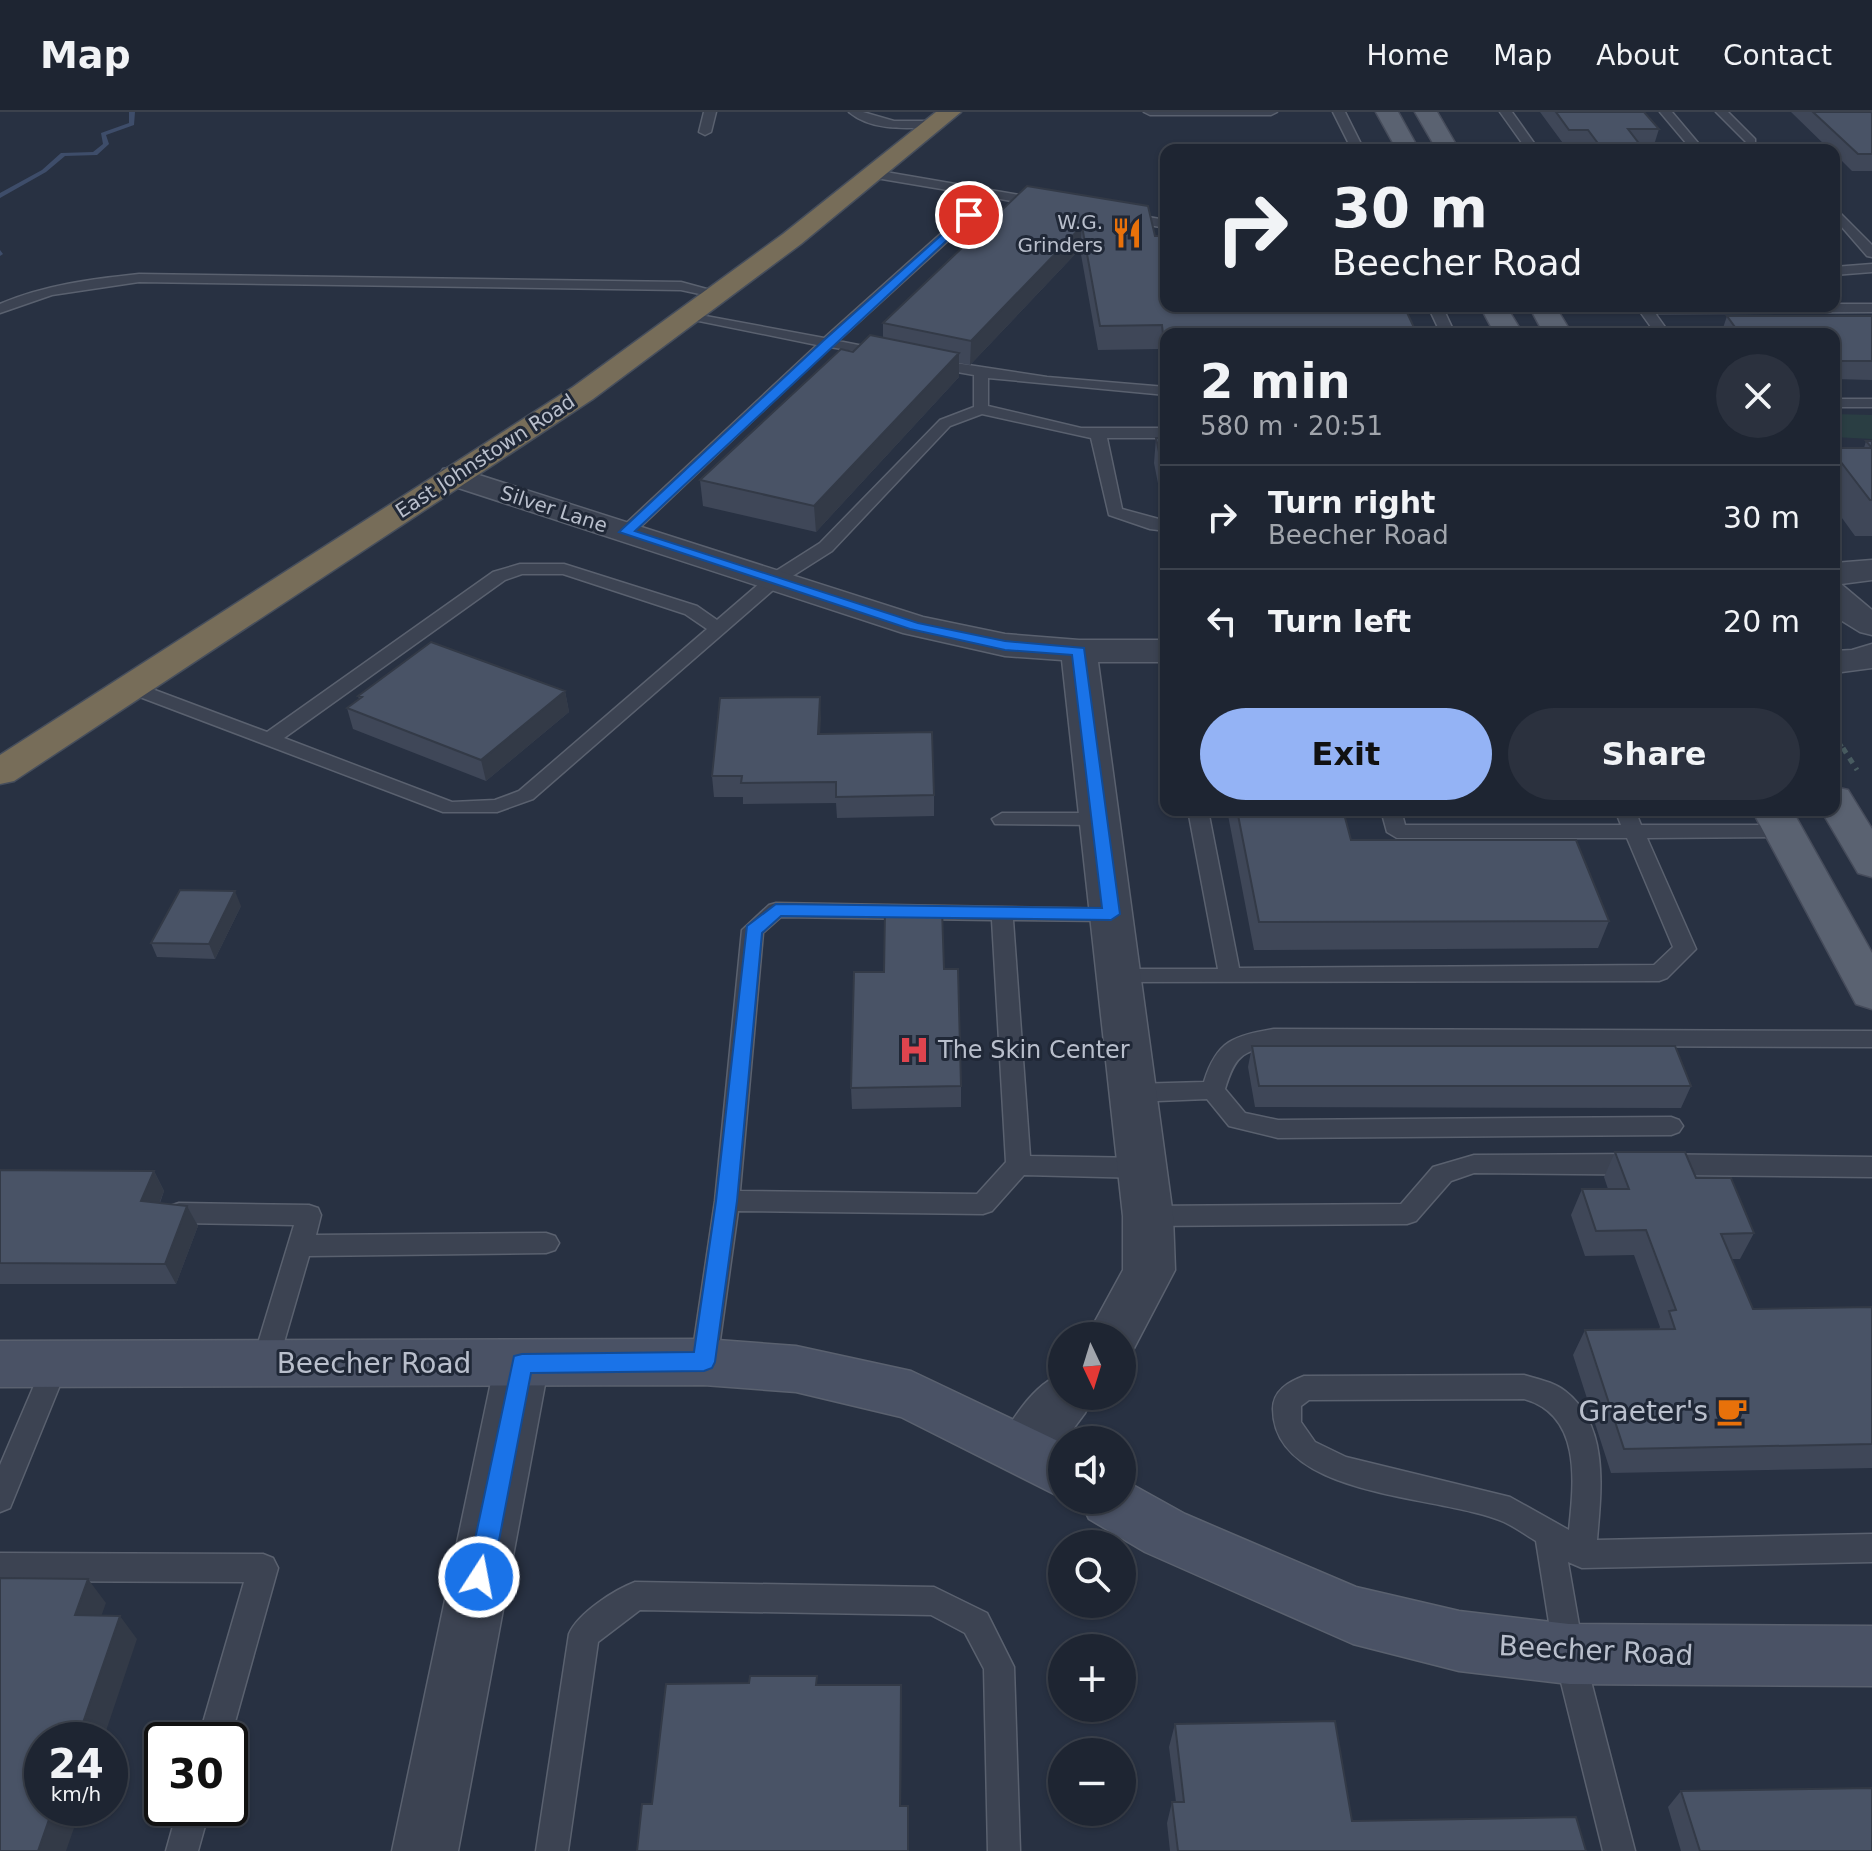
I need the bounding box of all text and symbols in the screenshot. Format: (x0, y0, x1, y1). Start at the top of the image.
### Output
text: Map (40, 33, 131, 77)
text: Home (1366, 39, 1449, 72)
text: Map (1493, 39, 1552, 72)
text: About (1596, 39, 1679, 72)
text: Contact (1723, 39, 1832, 72)
text: 30 m (1332, 175, 1488, 240)
icon: right (1200, 176, 1304, 280)
pin (935, 181, 1003, 249)
icon: arrive (947, 193, 991, 237)
place label: W.G. Grinders (1017, 210, 1103, 257)
restaurant icon: W.G. Grinders (1110, 216, 1144, 250)
text: Beecher Road (1332, 242, 1582, 283)
text: 2 min (1200, 353, 1351, 409)
button: close (1716, 354, 1800, 438)
street label: East Johnstown Road (391, 389, 579, 523)
text: 580 m · 20:51 (1200, 411, 1383, 441)
street label: Silver Lane (498, 480, 610, 538)
text: Turn right (1268, 485, 1435, 520)
icon: right (1200, 495, 1244, 539)
text: 30 m (1723, 500, 1800, 535)
text: Beecher Road (1268, 520, 1449, 550)
icon: left (1200, 599, 1244, 643)
text: Turn left (1268, 604, 1411, 639)
text: 20 m (1723, 604, 1800, 639)
button: Exit (1200, 708, 1492, 800)
button: Share (1508, 708, 1800, 800)
hospital icon: The Skin Center (897, 1033, 931, 1067)
place label: The Skin Center (937, 1036, 1130, 1064)
north arrow (1048, 1322, 1136, 1410)
map controls (1048, 1322, 1136, 1826)
street label: Beecher Road (277, 1347, 471, 1380)
cafe icon: Graeter's (1715, 1394, 1749, 1428)
place label: Graeter's (1578, 1395, 1708, 1428)
button: sound (1048, 1426, 1136, 1514)
button: search (1048, 1530, 1136, 1618)
position arrow (437, 1535, 521, 1619)
street label: Beecher Road (1498, 1629, 1694, 1672)
button: + (1048, 1634, 1136, 1722)
speed limit sign: 30 (144, 1722, 248, 1826)
button: − (1048, 1738, 1136, 1826)
text: 24 (48, 1741, 104, 1787)
text: km/h (51, 1782, 101, 1806)

